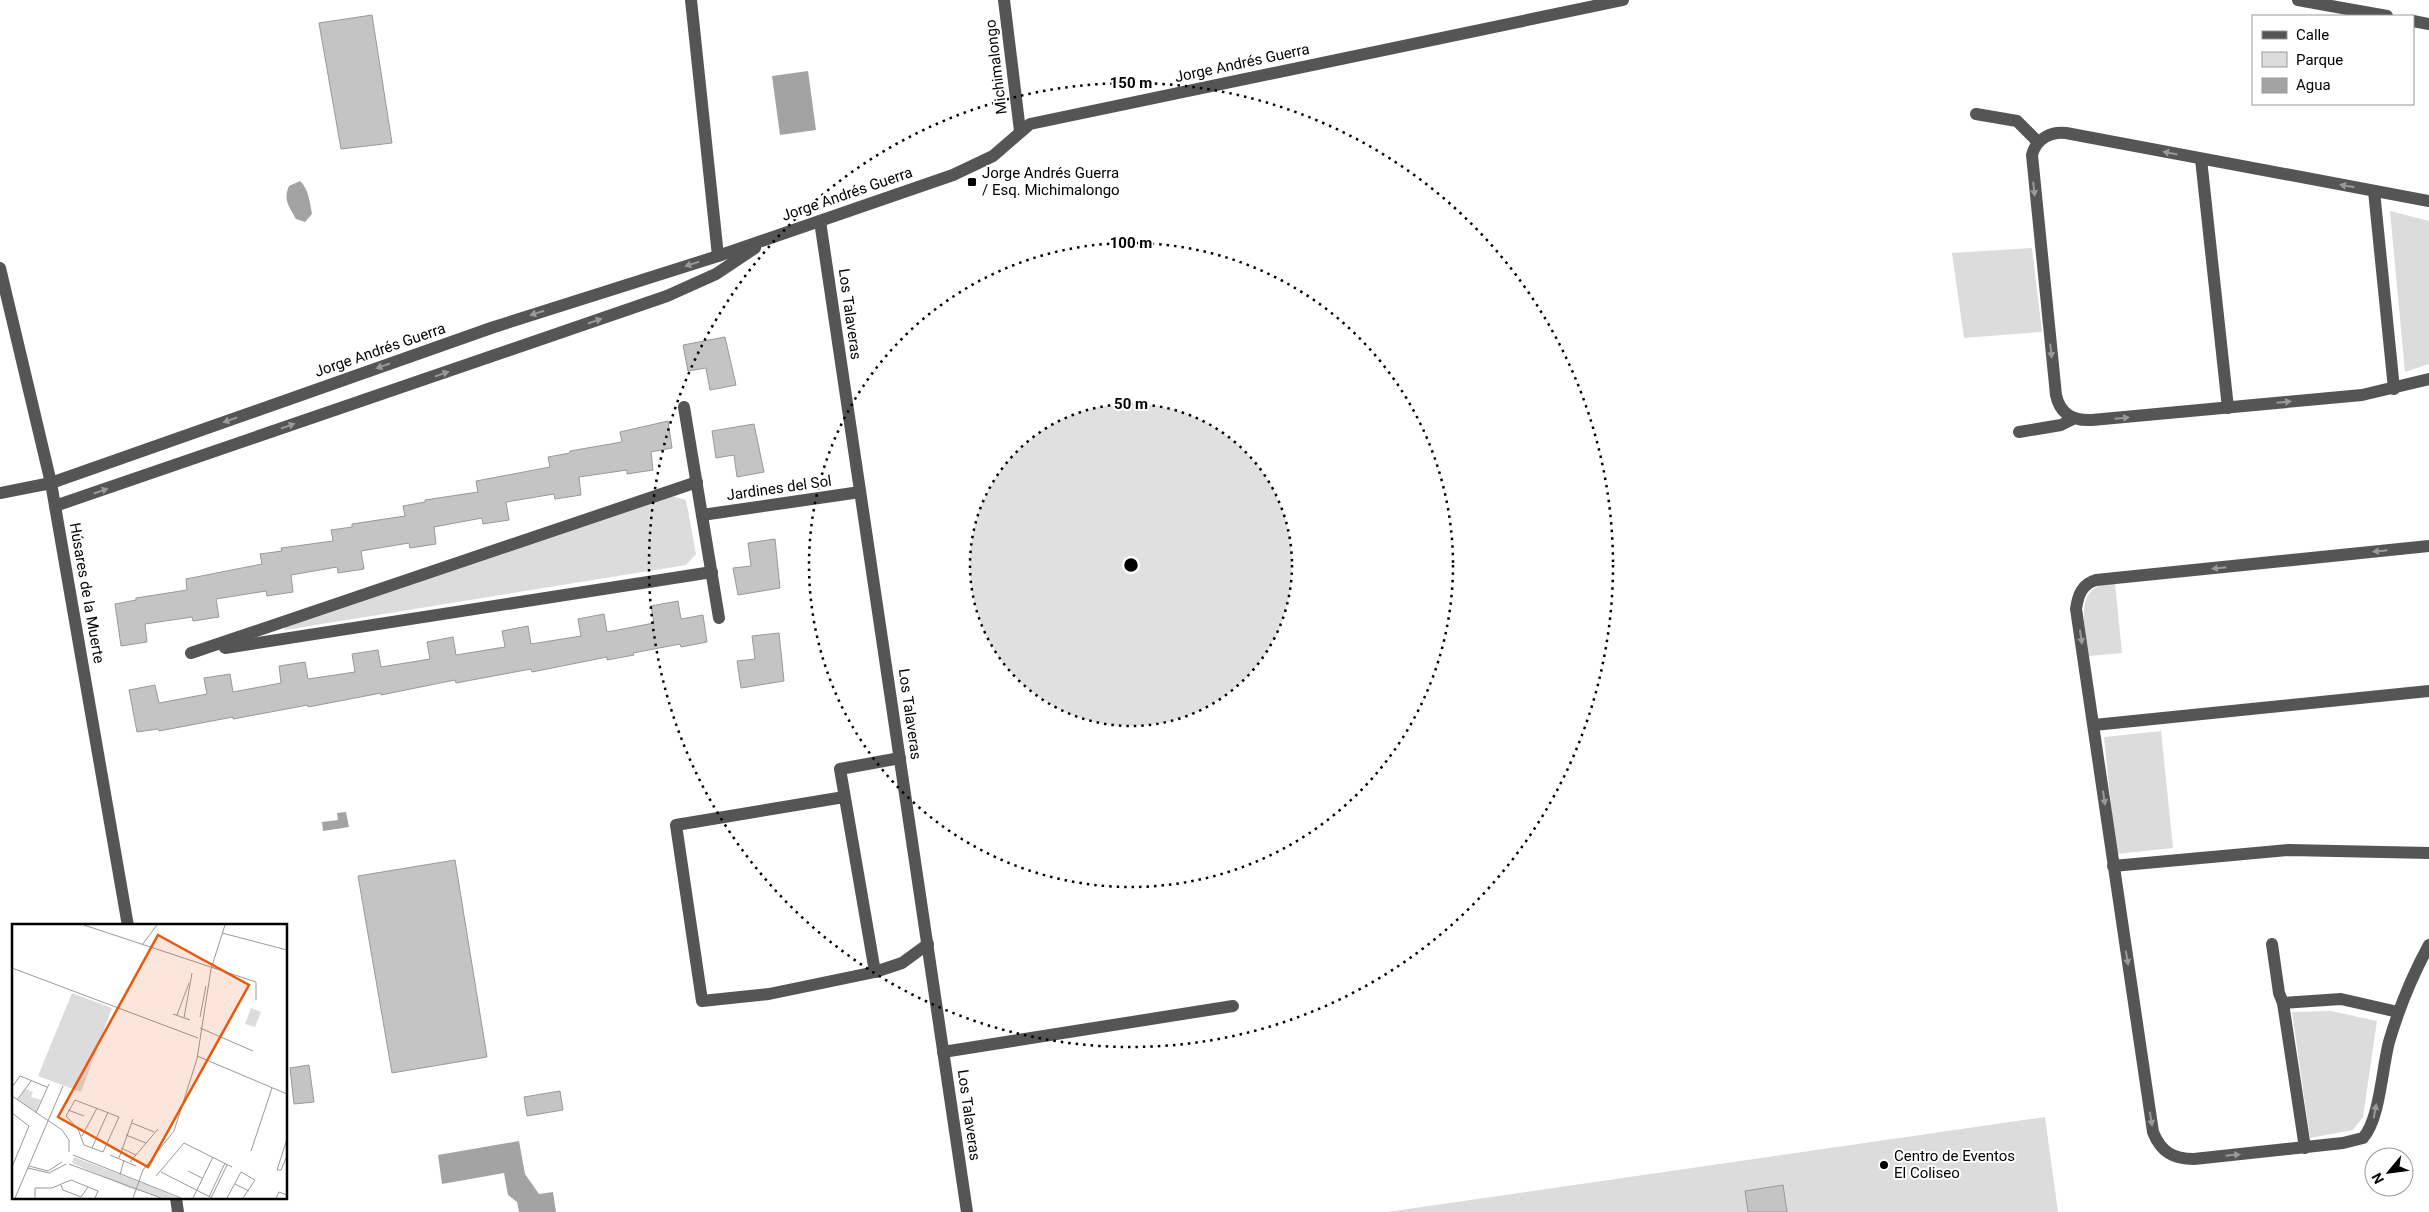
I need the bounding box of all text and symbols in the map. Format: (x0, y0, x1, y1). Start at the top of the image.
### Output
legend (2252, 15, 2414, 105)
street label: Michimalongo (981, 19, 1011, 115)
text: Calle (2296, 26, 2329, 44)
street label: Jorge Andrés Guerra (1173, 40, 1311, 86)
text: Parque (2296, 51, 2343, 69)
text: 150 m (1110, 74, 1152, 92)
text: Agua (2296, 76, 2331, 94)
one-way arrow (2161, 149, 2177, 157)
street label: Jorge Andrés Guerra (779, 163, 915, 225)
place label: Jorge Andrés Guerra / Esq. Michimalongo (982, 164, 1120, 199)
marker: Jorge Andrés Guerra / Esq. Michimalongo (966, 176, 978, 188)
one-way arrow (2030, 181, 2038, 197)
one-way arrow (2338, 182, 2354, 190)
text: 100 m (1110, 234, 1152, 252)
one-way arrow (684, 261, 699, 269)
street label: Los Talaveras (835, 267, 865, 361)
one-way arrow (529, 310, 544, 318)
one-way arrow (588, 317, 603, 324)
street label: Jorge Andrés Guerra (312, 319, 448, 381)
one-way arrow (2047, 343, 2055, 359)
one-way arrow (375, 362, 390, 370)
one-way arrow (434, 369, 449, 377)
text: 50 m (1114, 395, 1148, 413)
one-way arrow (2276, 398, 2292, 406)
one-way arrow (2114, 413, 2130, 421)
one-way arrow (222, 416, 237, 424)
one-way arrow (281, 422, 296, 430)
street label: Jardines del Sol (725, 472, 833, 504)
one-way arrow (94, 486, 109, 494)
street label: Húsares de la Muerte (66, 521, 108, 665)
one-way arrow (2372, 547, 2388, 555)
centre of rings (1122, 556, 1140, 574)
one-way arrow (2211, 564, 2227, 572)
one-way arrow (2077, 629, 2085, 645)
street label: Los Talaveras (895, 667, 925, 761)
one-way arrow (2100, 790, 2108, 806)
inset map (12, 924, 288, 1200)
one-way arrow (2123, 951, 2131, 967)
street label: Los Talaveras (954, 1068, 984, 1162)
one-way arrow (2372, 1102, 2380, 1118)
one-way arrow (2148, 1111, 2156, 1127)
place label: Centro de Eventos El Coliseo (1894, 1147, 2015, 1182)
north arrow (2364, 1147, 2414, 1197)
one-way arrow (2225, 1151, 2241, 1159)
marker: Centro de Eventos El Coliseo (1878, 1159, 1890, 1171)
text: N (2368, 1170, 2387, 1187)

